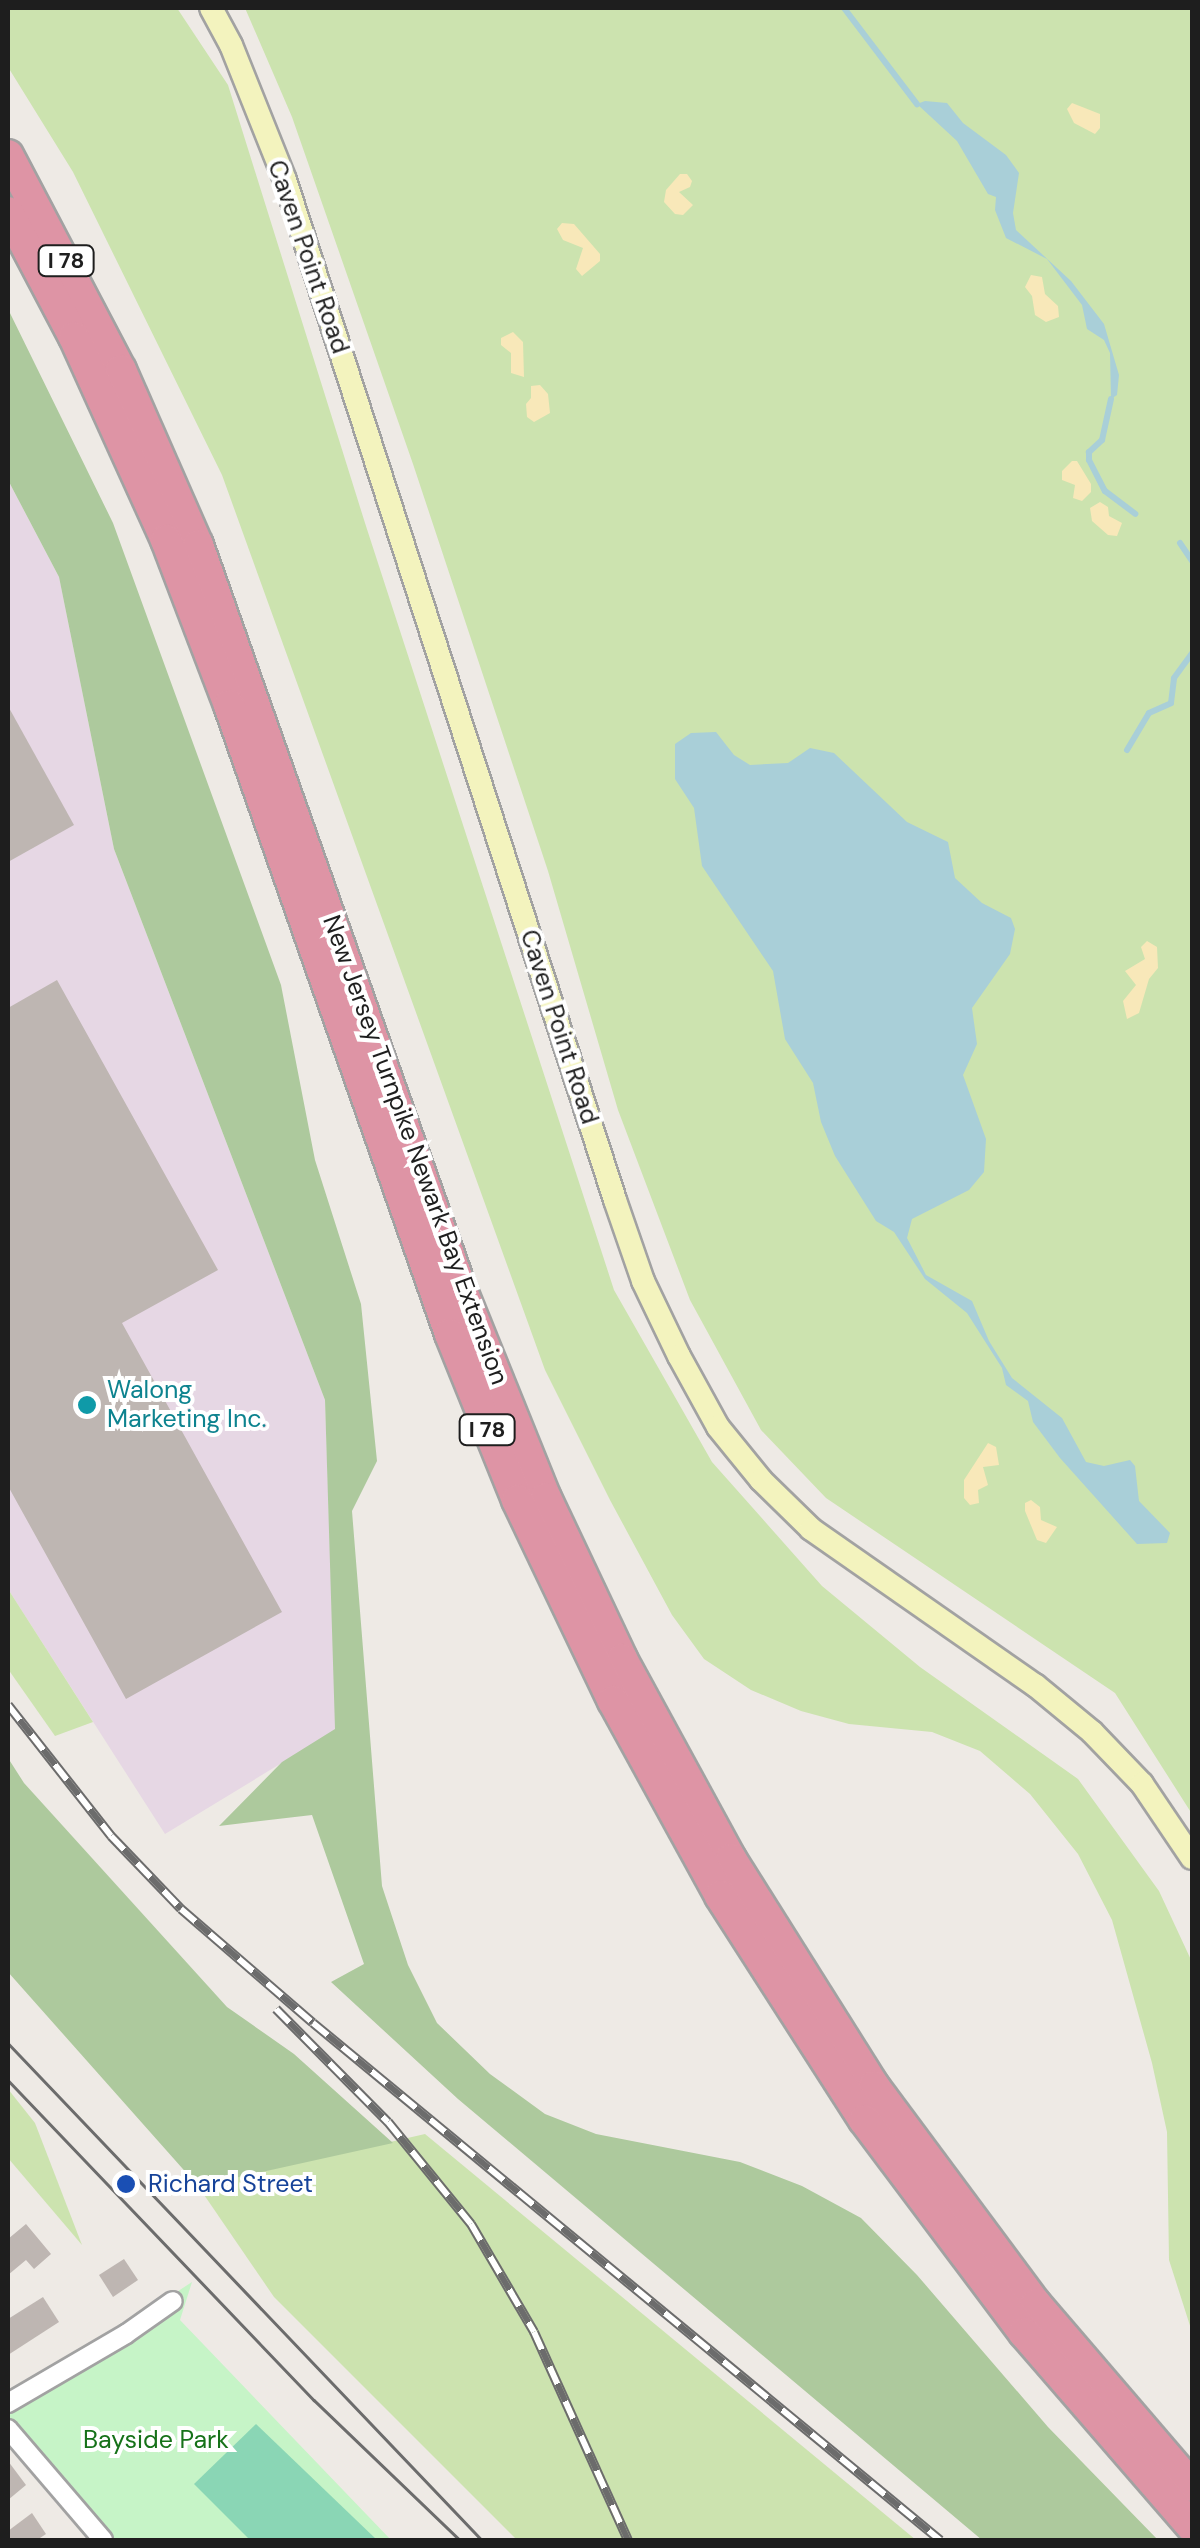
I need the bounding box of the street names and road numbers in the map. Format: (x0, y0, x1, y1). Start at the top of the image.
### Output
street label: Caven Point Road (261, 156, 355, 358)
road number: I 78 (36, 244, 96, 278)
street label: New Jersey Turnpike Newark Bay Extension (316, 911, 514, 1389)
street label: Caven Point Road (513, 926, 605, 1128)
road number: I 78 (457, 1413, 517, 1447)

